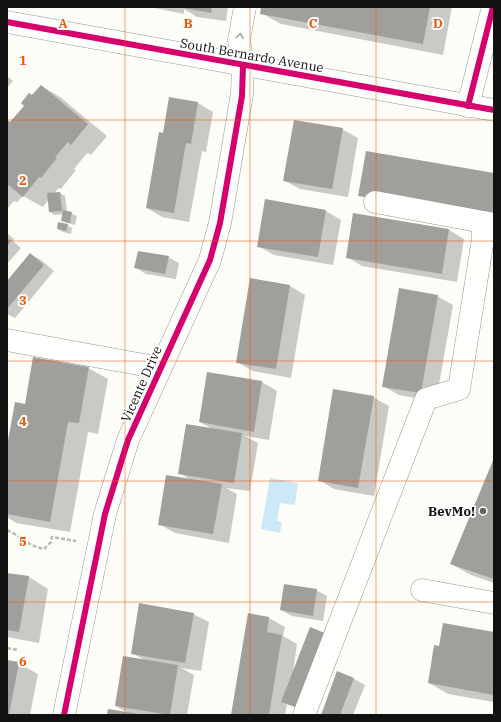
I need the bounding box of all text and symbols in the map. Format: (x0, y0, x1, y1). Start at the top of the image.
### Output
text: A (58, 15, 68, 32)
text: B (183, 15, 193, 32)
text: C (309, 15, 318, 32)
text: D (433, 15, 443, 32)
one-way arrow (235, 33, 244, 39)
street label: South Bernardo Avenue (179, 35, 325, 76)
text: 1 (19, 52, 27, 69)
text: 2 (19, 172, 27, 189)
text: 3 (19, 292, 27, 309)
street label: Vicente Drive (117, 343, 166, 425)
text: 4 (19, 413, 27, 430)
place label: BevMo! (428, 503, 475, 520)
marker: BevMo! (478, 506, 488, 516)
text: 5 (19, 533, 27, 550)
text: 6 (19, 653, 27, 670)

